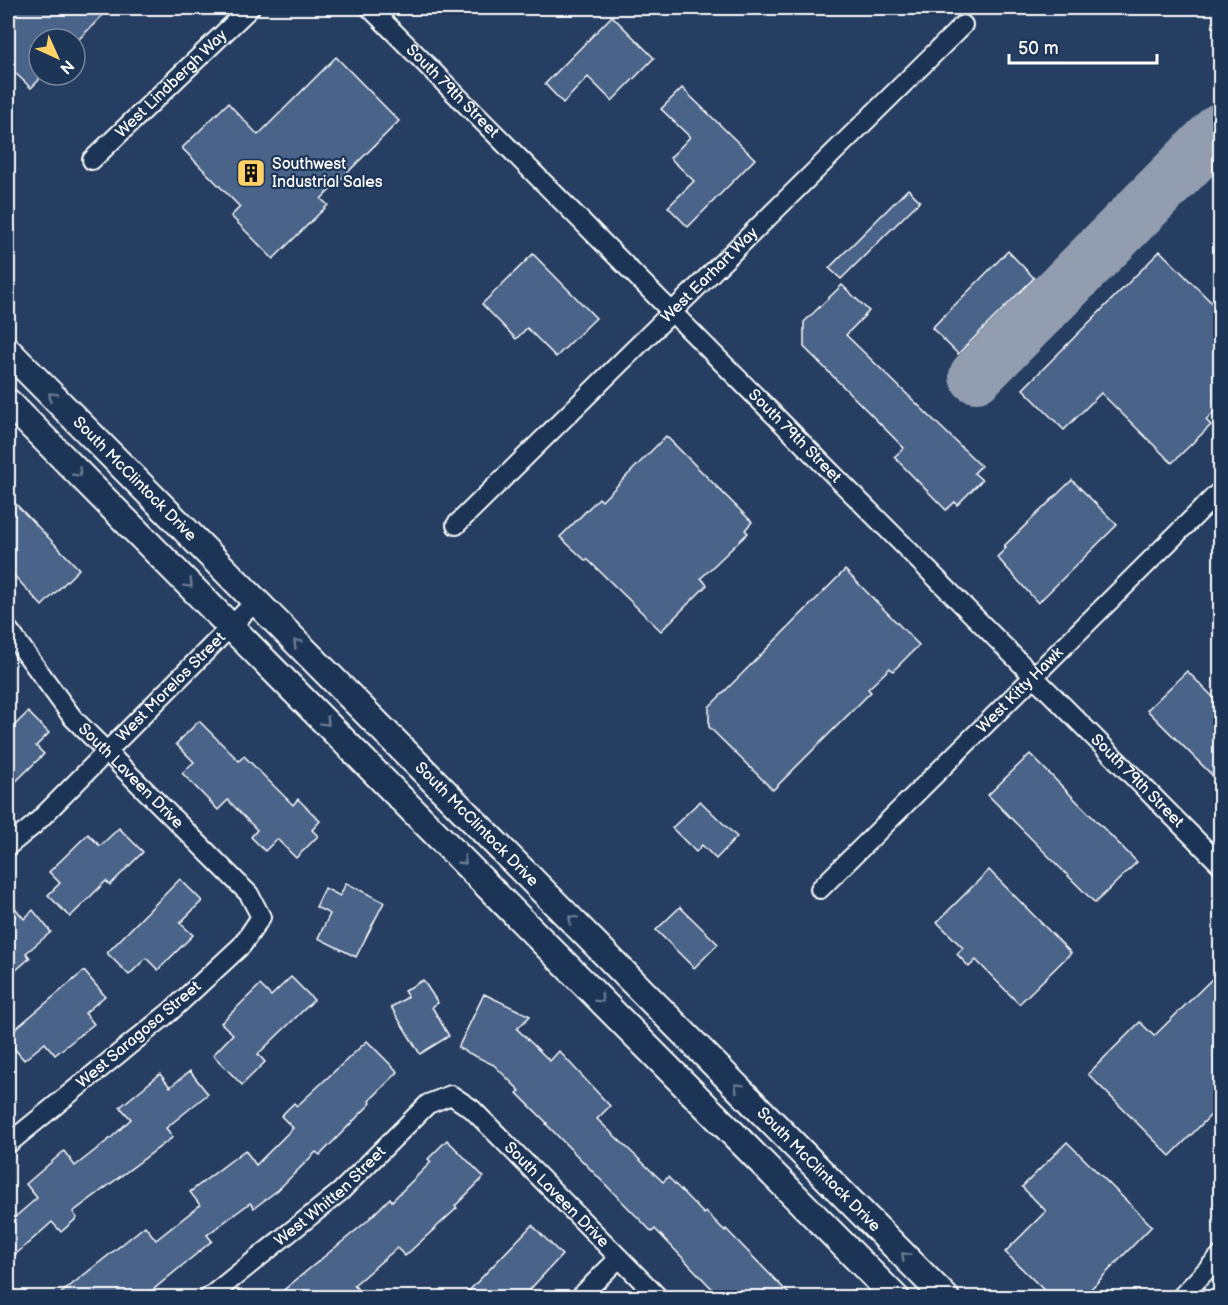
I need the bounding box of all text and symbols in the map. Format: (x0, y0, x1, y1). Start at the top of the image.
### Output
street label: West Lindbergh Way (112, 25, 231, 142)
north arrow (27, 27, 87, 87)
scale bar (1009, 27, 1158, 65)
text: 50 m (1018, 38, 1059, 59)
street label: South 79th Street (402, 40, 503, 142)
text: N (56, 56, 78, 78)
place label: Southwest Industrial Sales (272, 155, 383, 192)
building icon: Southwest Industrial Sales (235, 157, 267, 189)
street label: West Earhart Way (657, 223, 762, 327)
street label: South 79th Street (744, 385, 845, 487)
one-way arrow (48, 392, 58, 403)
street label: South McClintock Drive (69, 413, 201, 545)
one-way arrow (71, 466, 82, 477)
one-way arrow (181, 576, 192, 587)
street label: West Morelos Street (113, 628, 229, 746)
one-way arrow (294, 639, 304, 650)
street label: West Kitty Hawk (973, 643, 1067, 737)
one-way arrow (318, 715, 329, 726)
street label: South Laveen Drive (74, 719, 188, 833)
street label: South 79th Street (1087, 730, 1188, 832)
street label: South McClintock Drive (411, 758, 543, 891)
one-way arrow (456, 853, 467, 864)
one-way arrow (568, 916, 579, 927)
street label: West Saragosa Street (73, 977, 205, 1093)
one-way arrow (593, 992, 604, 1003)
one-way arrow (735, 1084, 746, 1095)
street label: South McClintock Drive (753, 1103, 885, 1236)
street label: South Laveen Drive (500, 1138, 613, 1252)
street label: West Whitten Street (271, 1142, 390, 1250)
one-way arrow (901, 1252, 912, 1262)

